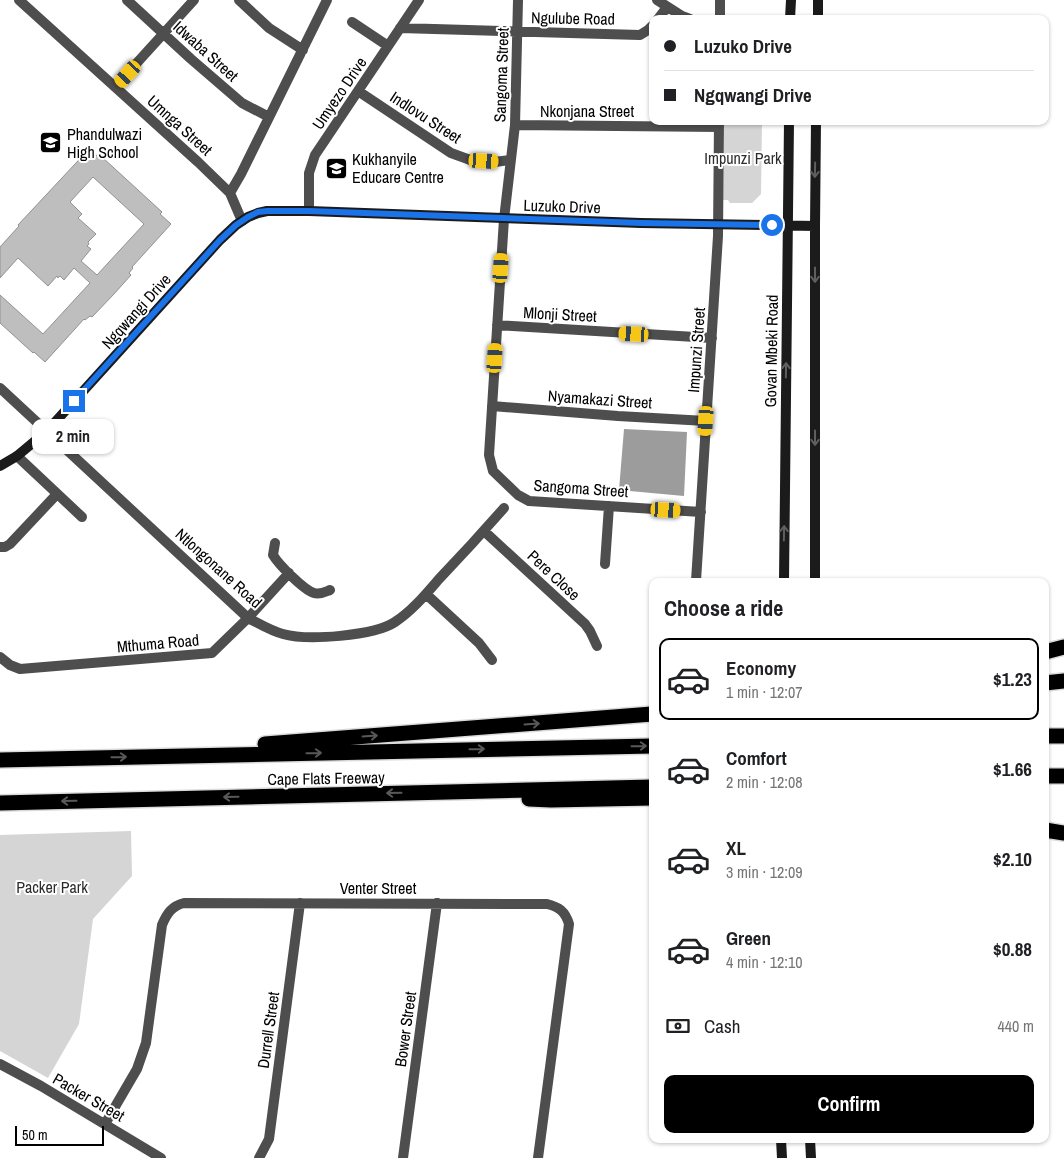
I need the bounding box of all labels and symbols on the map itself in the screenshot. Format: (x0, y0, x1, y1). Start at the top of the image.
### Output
street label: Ngulube Road (531, 6, 615, 30)
street label: Idwaba Street (169, 16, 244, 86)
street label: Sangoma Street (488, 27, 514, 123)
street label: Umyezo Drive (307, 52, 371, 134)
car (112, 58, 143, 90)
street label: Indlovu Street (386, 86, 466, 148)
street label: Umnga Street (143, 90, 218, 160)
street label: Nkonjana Street (540, 100, 634, 122)
place label: Phandulwazi High School (67, 123, 142, 163)
school or university icon: Phandulwazi High School (39, 131, 63, 155)
park label: Impunzi Park (704, 147, 782, 169)
place label: Kukhanyile Educare Centre (352, 148, 444, 188)
car (468, 153, 499, 169)
school or university icon: Kukhanyile Educare Centre (324, 156, 348, 180)
one-way arrow (811, 162, 820, 178)
street label: Luzuko Drive (523, 194, 601, 218)
route start (761, 214, 783, 236)
car (492, 253, 509, 283)
one-way arrow (810, 266, 820, 283)
street label: Ngqwangi Drive (96, 269, 176, 353)
street label: Govan Mbeki Road (759, 294, 783, 408)
street label: Mlonji Street (523, 301, 598, 327)
street label: Impunzi Street (682, 306, 710, 393)
car (618, 326, 649, 342)
car (486, 343, 503, 373)
one-way arrow (781, 362, 791, 378)
street label: Nyamakazi Street (547, 384, 653, 414)
route end (63, 390, 85, 412)
car (697, 406, 714, 436)
callout: 2 min (33, 418, 115, 454)
one-way arrow (810, 429, 820, 445)
street label: Sangoma Street (533, 474, 629, 502)
car (650, 502, 681, 518)
street label: Ntlongonane Road (171, 523, 267, 613)
one-way arrow (780, 525, 789, 541)
street label: Pere Close (523, 545, 585, 605)
street label: Mthuma Road (116, 628, 200, 658)
one-way arrow (524, 719, 540, 728)
one-way arrow (362, 731, 378, 740)
one-way arrow (631, 741, 647, 751)
one-way arrow (468, 744, 485, 754)
one-way arrow (306, 748, 322, 757)
one-way arrow (110, 752, 126, 762)
street label: Cape Flats Freeway (267, 766, 385, 790)
one-way arrow (386, 789, 402, 798)
one-way arrow (224, 792, 240, 802)
one-way arrow (61, 796, 78, 806)
park label: Packer Park (16, 876, 88, 898)
street label: Venter Street (340, 877, 417, 899)
street label: Durrell Street (252, 990, 284, 1070)
street label: Bower Street (389, 990, 421, 1068)
street label: Packer Street (49, 1068, 129, 1127)
scale bar (15, 1123, 104, 1146)

